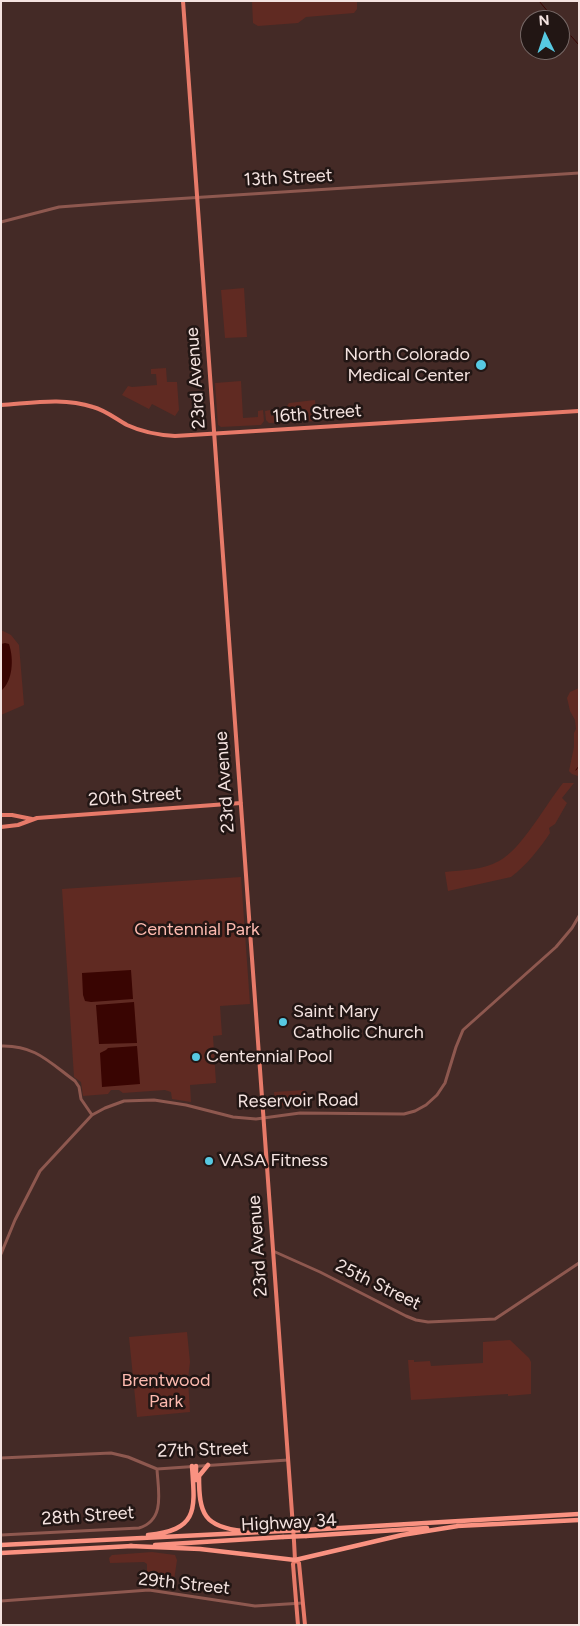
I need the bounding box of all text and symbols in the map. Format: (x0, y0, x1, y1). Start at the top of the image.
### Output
north arrow (520, 10, 570, 60)
text: N (538, 12, 550, 29)
street label: 13th Street (243, 165, 333, 191)
street label: 23rd Avenue (182, 326, 210, 430)
place label: North Colorado Medical Center (344, 344, 470, 386)
marker: North Colorado Medical Center (474, 358, 488, 372)
street label: 16th Street (272, 400, 362, 428)
street label: 23rd Avenue (211, 730, 239, 834)
street label: 20th Street (88, 783, 182, 811)
park label: Centennial Park (134, 919, 260, 941)
place label: Saint Mary Catholic Church (293, 1001, 424, 1044)
marker: Saint Mary Catholic Church (277, 1016, 289, 1028)
place label: Centennial Pool (206, 1046, 332, 1068)
marker: Centennial Pool (190, 1051, 202, 1063)
street label: Reservoir Road (237, 1089, 359, 1113)
place label: VASA Fitness (219, 1150, 328, 1172)
marker: VASA Fitness (203, 1155, 215, 1167)
street label: 23rd Avenue (244, 1194, 272, 1298)
street label: 25th Street (332, 1255, 424, 1315)
park label: Brentwood Park (121, 1370, 211, 1412)
street label: 27th Street (157, 1438, 249, 1462)
street label: 28th Street (41, 1502, 135, 1530)
street label: Highway 34 (241, 1510, 337, 1536)
street label: 29th Street (137, 1568, 231, 1600)

